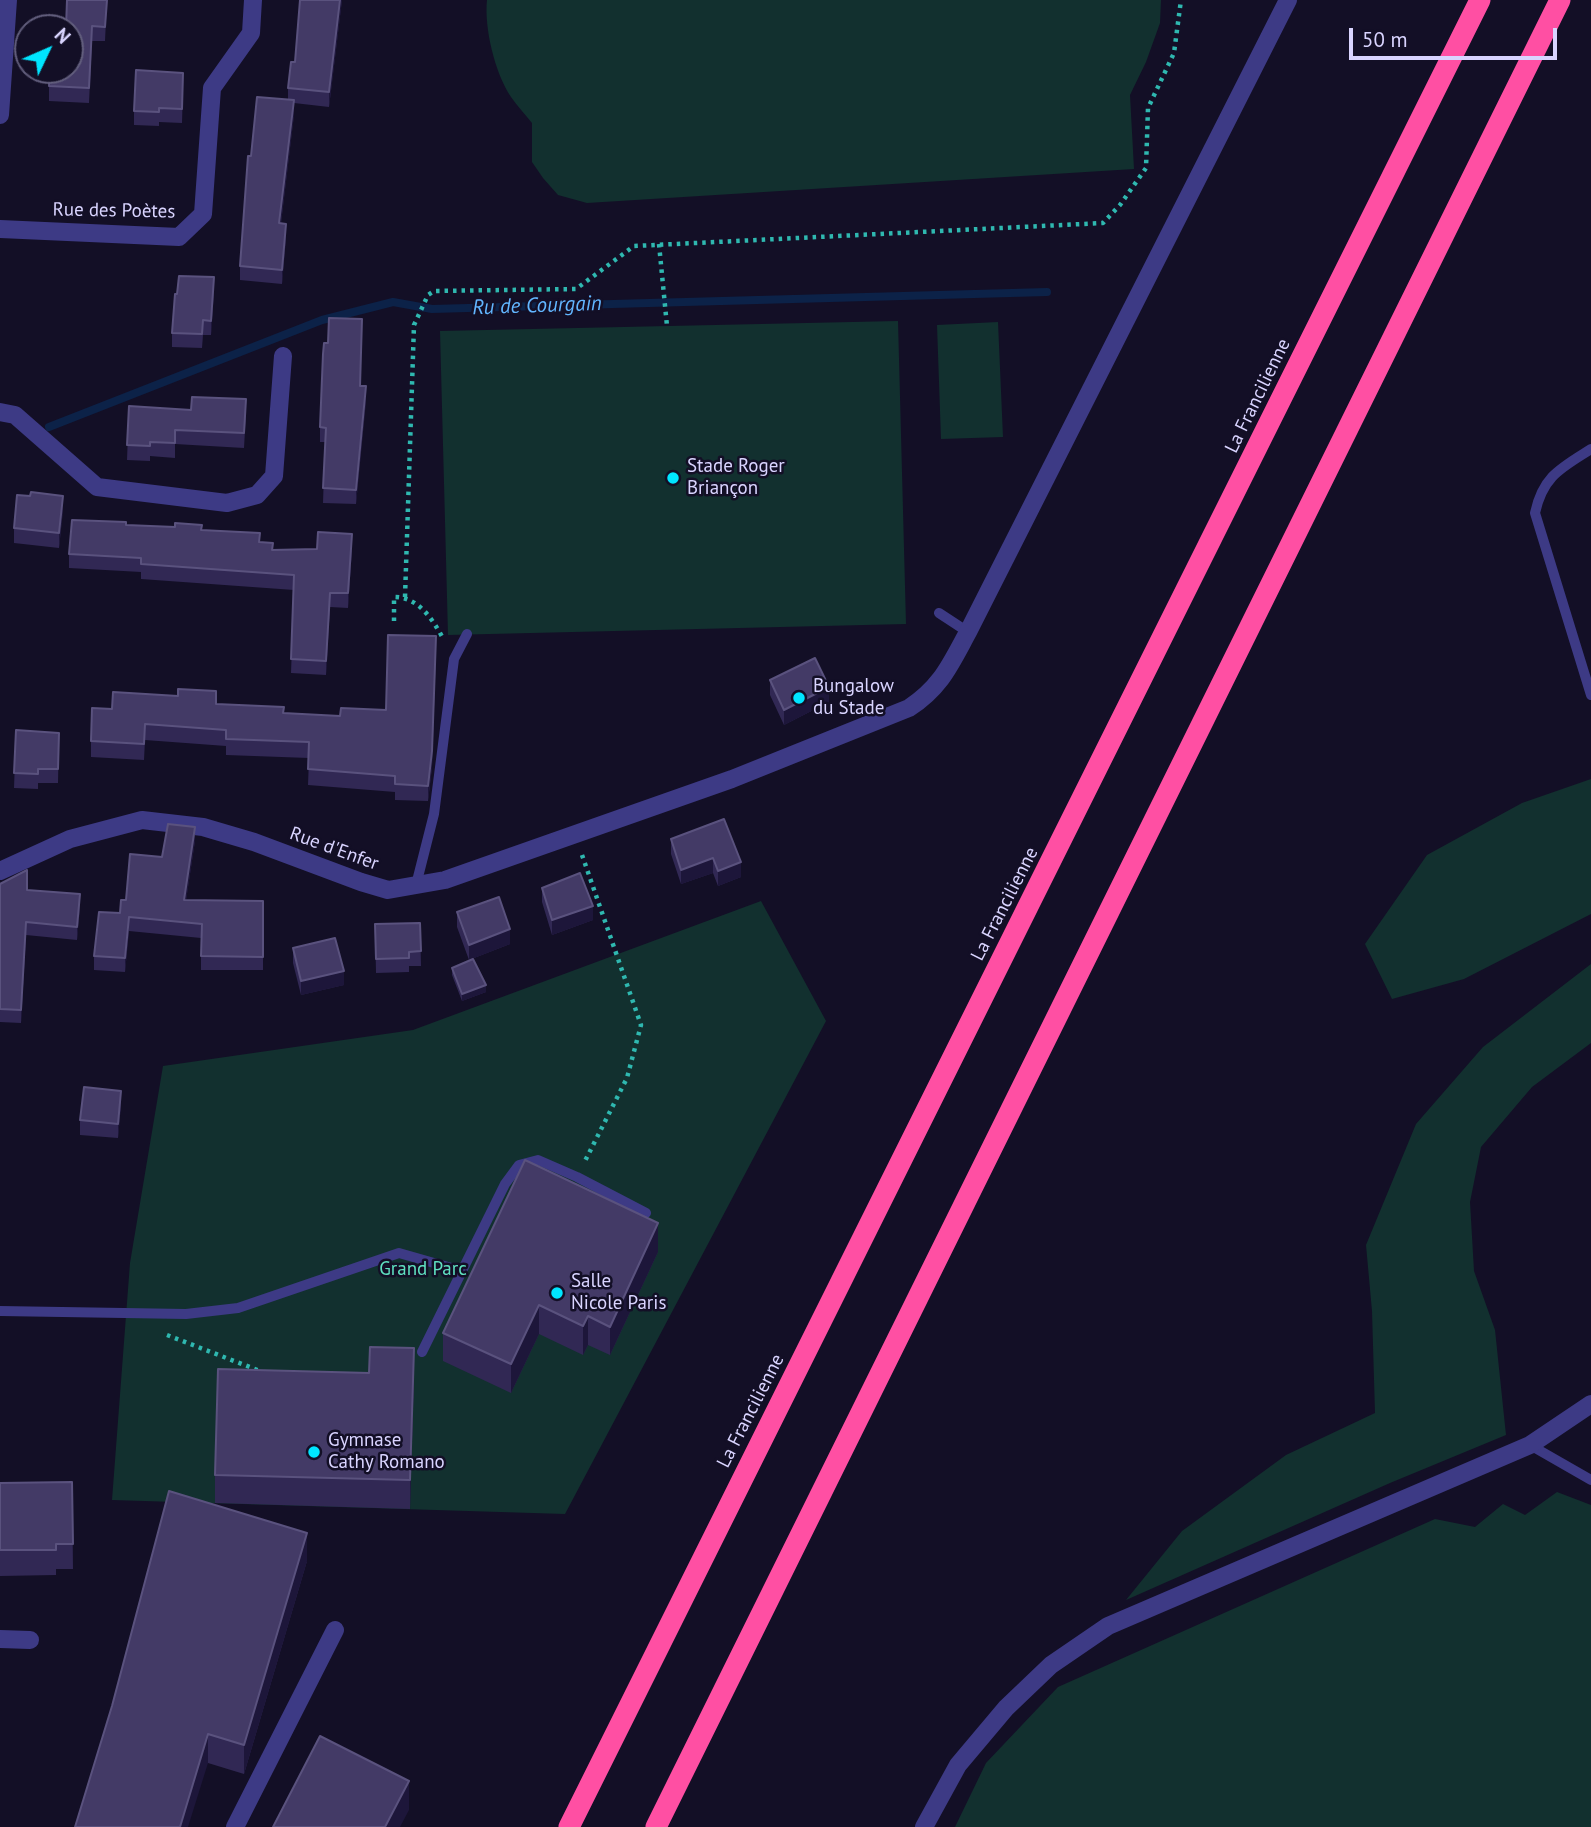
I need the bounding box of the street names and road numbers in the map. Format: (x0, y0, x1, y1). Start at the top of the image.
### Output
street label: Rue des Poètes (52, 199, 176, 223)
street label: La Francilienne (1220, 335, 1296, 457)
street label: Rue d'Enfer (286, 822, 382, 876)
street label: La Francilienne (967, 843, 1043, 965)
street label: La Francilienne (713, 1350, 789, 1472)

